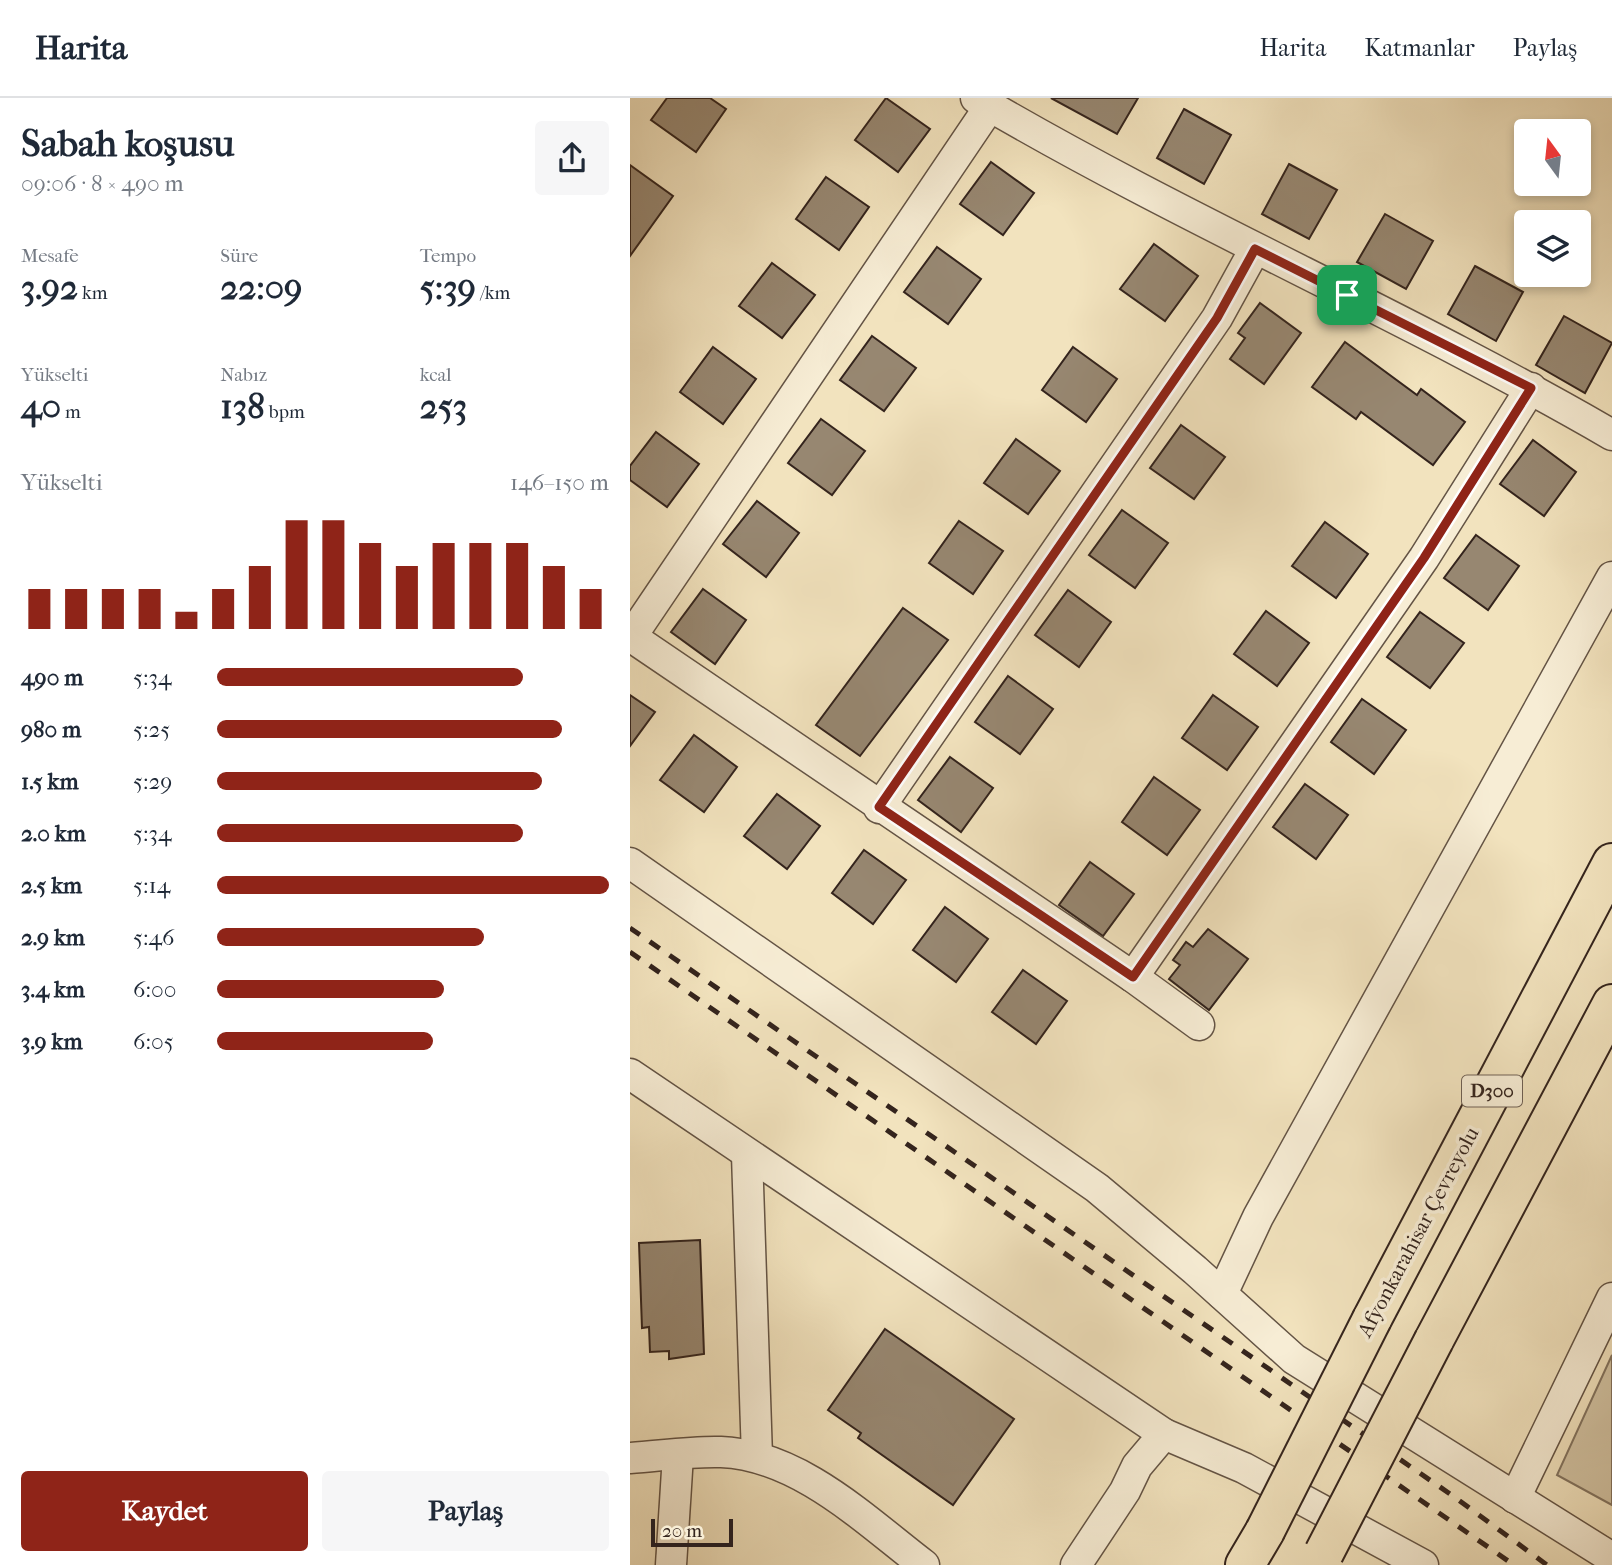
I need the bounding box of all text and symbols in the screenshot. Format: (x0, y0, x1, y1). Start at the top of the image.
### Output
text: Harita (35, 29, 127, 68)
text: Harita (1259, 34, 1326, 62)
text: Katmanlar (1364, 34, 1475, 62)
text: Paylaş (1513, 34, 1577, 62)
north arrow (1514, 119, 1591, 196)
map controls (1514, 119, 1591, 287)
text: Sabah koşusu (21, 121, 234, 166)
button: share (535, 121, 609, 195)
text: 09:06 · 8 × 490 m (21, 170, 184, 197)
button: layers (1514, 210, 1591, 287)
text: Mesafe (21, 245, 79, 267)
text: Süre (220, 245, 258, 267)
text: Tempo (420, 245, 476, 267)
pin (1317, 265, 1377, 325)
text: 3.92 (21, 267, 78, 308)
text: 22:09 (220, 267, 302, 308)
text: 5:39 (420, 267, 476, 308)
icon: arrive (1328, 276, 1366, 314)
text: km (78, 282, 108, 304)
text: /km (476, 282, 510, 304)
text: Yükselti (21, 364, 88, 386)
text: Nabız (220, 364, 267, 386)
text: kcal (420, 364, 452, 386)
text: 40 (21, 386, 61, 427)
text: 138 (220, 386, 265, 427)
text: 253 (420, 386, 467, 427)
text: m (61, 401, 81, 423)
text: bpm (265, 401, 305, 423)
text: Yükselti (21, 469, 102, 496)
text: 146–150 m (510, 469, 609, 496)
text: 490 m (21, 664, 83, 691)
text: 5:34 (133, 664, 172, 691)
text: 980 m (21, 716, 81, 743)
text: 5:25 (133, 716, 170, 743)
text: 1.5 km (21, 768, 79, 795)
text: 5:29 (133, 768, 172, 795)
text: 2.0 km (21, 820, 86, 847)
text: 5:34 (133, 820, 172, 847)
text: 2.5 km (21, 872, 82, 899)
text: 5:14 (133, 872, 170, 899)
text: 2.9 km (21, 924, 85, 951)
text: 5:46 (133, 924, 175, 951)
text: 3.4 km (21, 976, 85, 1003)
text: 6:00 (133, 976, 176, 1003)
text: 3.9 km (21, 1028, 83, 1055)
text: 6:05 (133, 1028, 174, 1055)
road number: D300 (1462, 1076, 1522, 1107)
street label: Afyonkarahisar Çevreyolu (1352, 1123, 1485, 1343)
button: Kaydet (21, 1471, 308, 1551)
button: Paylaş (322, 1471, 609, 1551)
scale bar (651, 1516, 733, 1548)
text: 20 m (662, 1520, 702, 1542)

